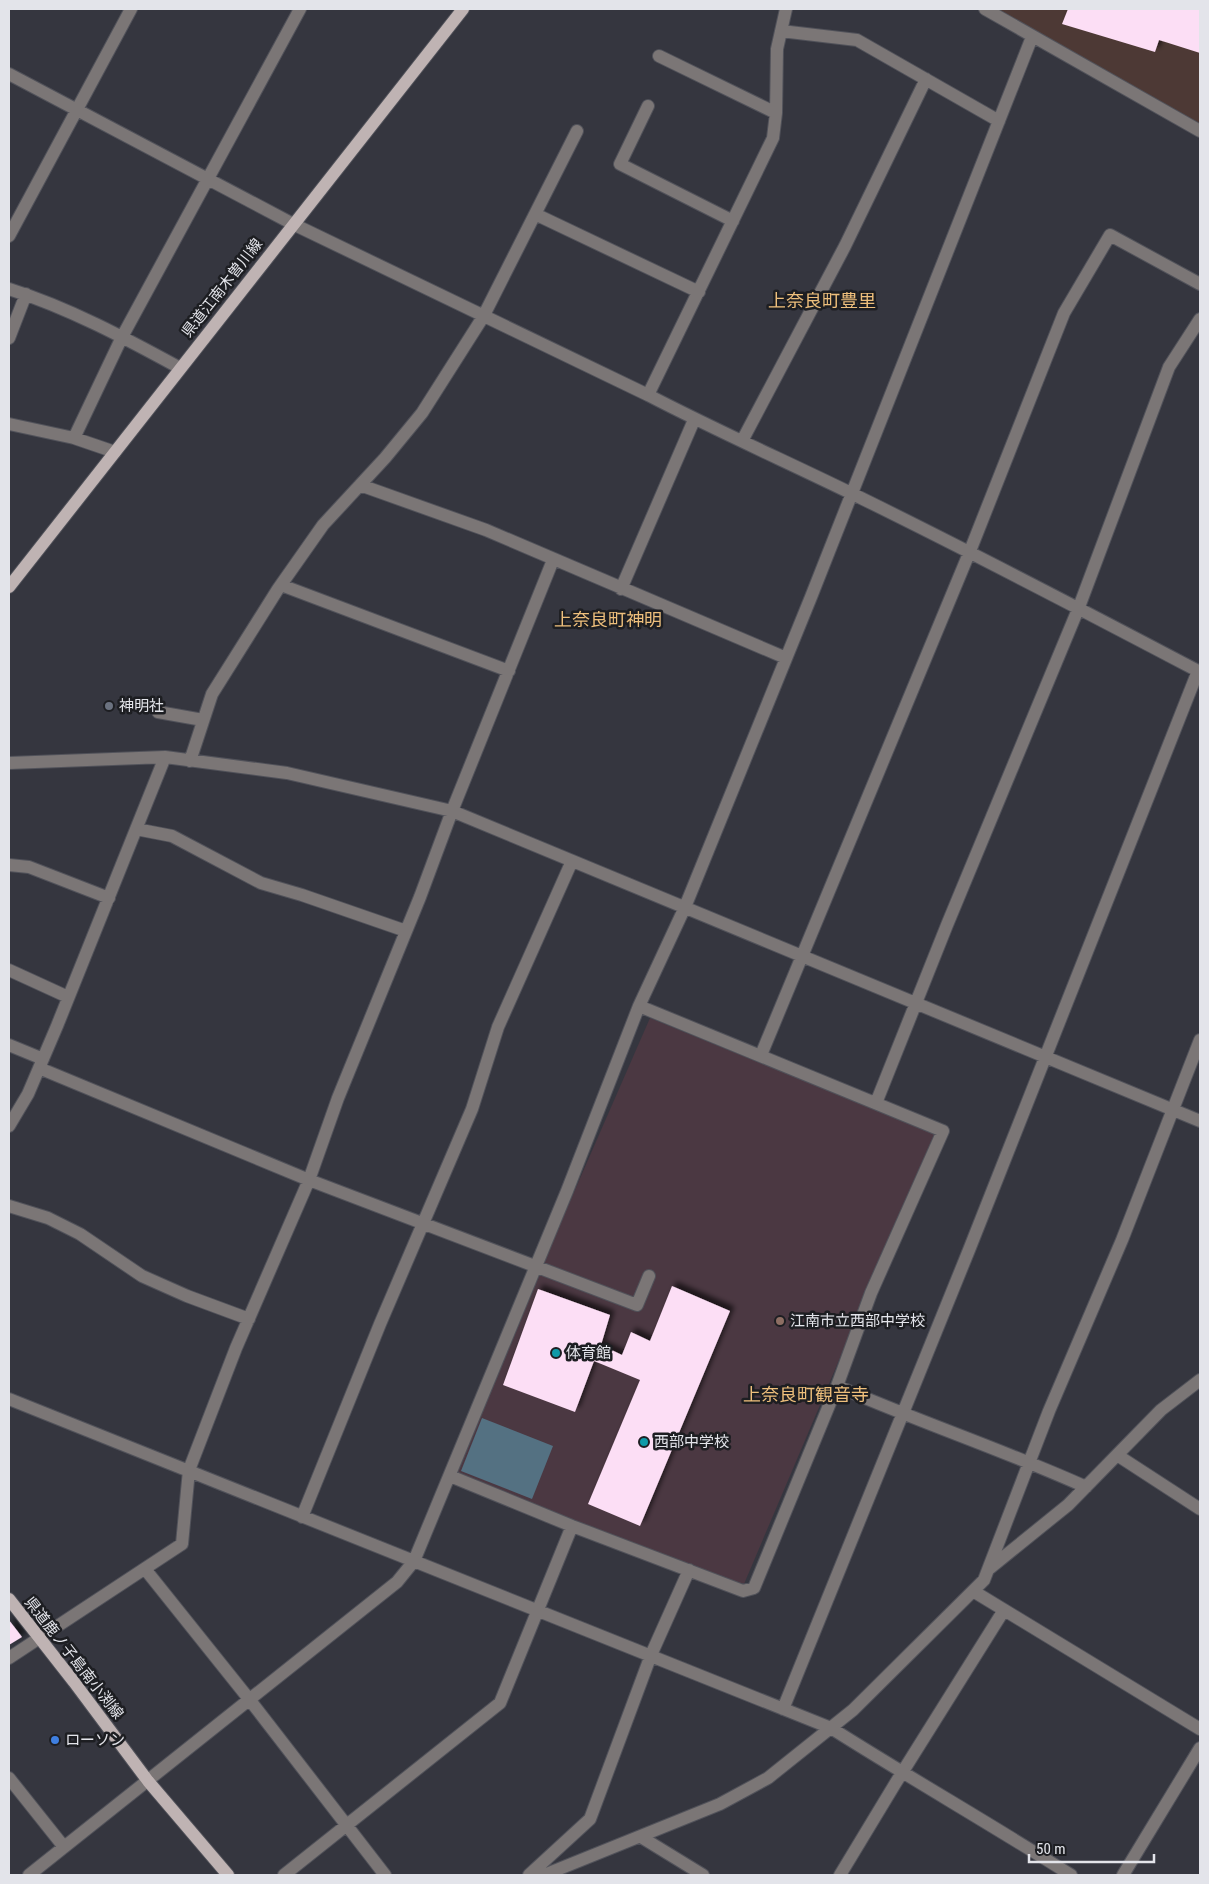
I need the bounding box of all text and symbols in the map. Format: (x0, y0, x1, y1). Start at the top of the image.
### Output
street label: 県道江南木曽川線 (178, 235, 266, 341)
district label: 上奈良町豊里 (768, 290, 876, 311)
district label: 上奈良町神明 (554, 609, 662, 630)
place label: 神明社 (119, 697, 164, 715)
marker: 神明社 (103, 700, 115, 712)
place label: 江南市立西部中学校 (790, 1312, 925, 1330)
marker: 江南市立西部中学校 (774, 1315, 786, 1327)
place label: 体育館 (566, 1344, 611, 1362)
marker: 体育館 (550, 1347, 562, 1359)
district label: 上奈良町観音寺 (743, 1384, 869, 1405)
place label: 西部中学校 (654, 1433, 729, 1451)
marker: 西部中学校 (638, 1436, 650, 1448)
street label: 県道鹿ノ子島南小渕線 (21, 1593, 127, 1723)
place label: ローソン (65, 1731, 125, 1749)
marker: ローソン (49, 1734, 61, 1746)
scale bar (1029, 1832, 1154, 1864)
text: 50 m (1036, 1840, 1066, 1858)

